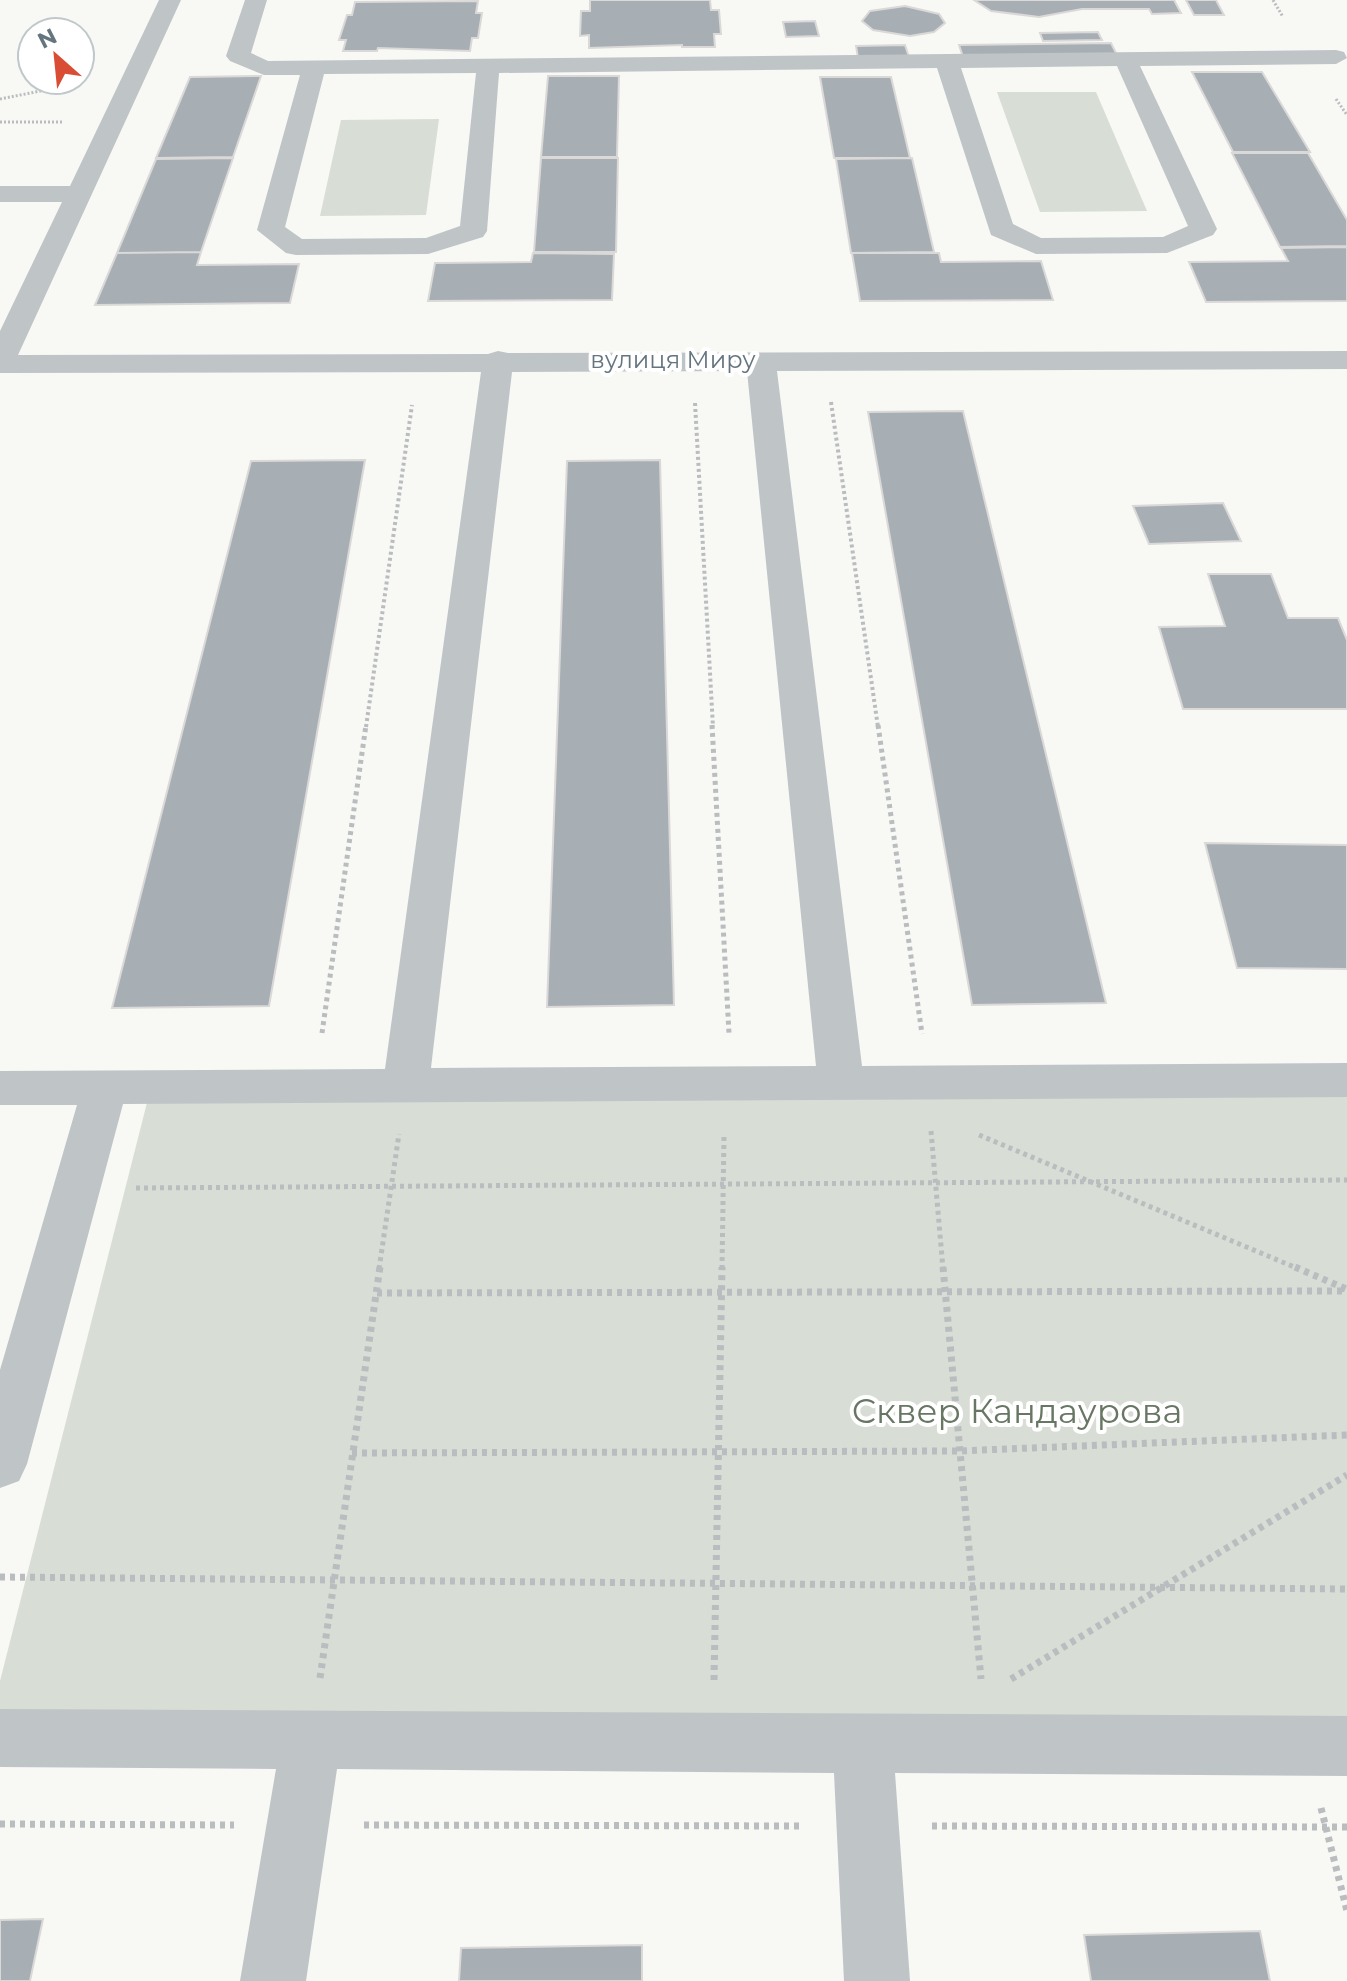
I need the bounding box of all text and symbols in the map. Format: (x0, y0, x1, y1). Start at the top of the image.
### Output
north arrow (16, 16, 96, 96)
text: N (33, 23, 61, 55)
street label: вулиця Миру (590, 345, 756, 374)
park label: Сквер Кандаурова (852, 1390, 1182, 1432)

